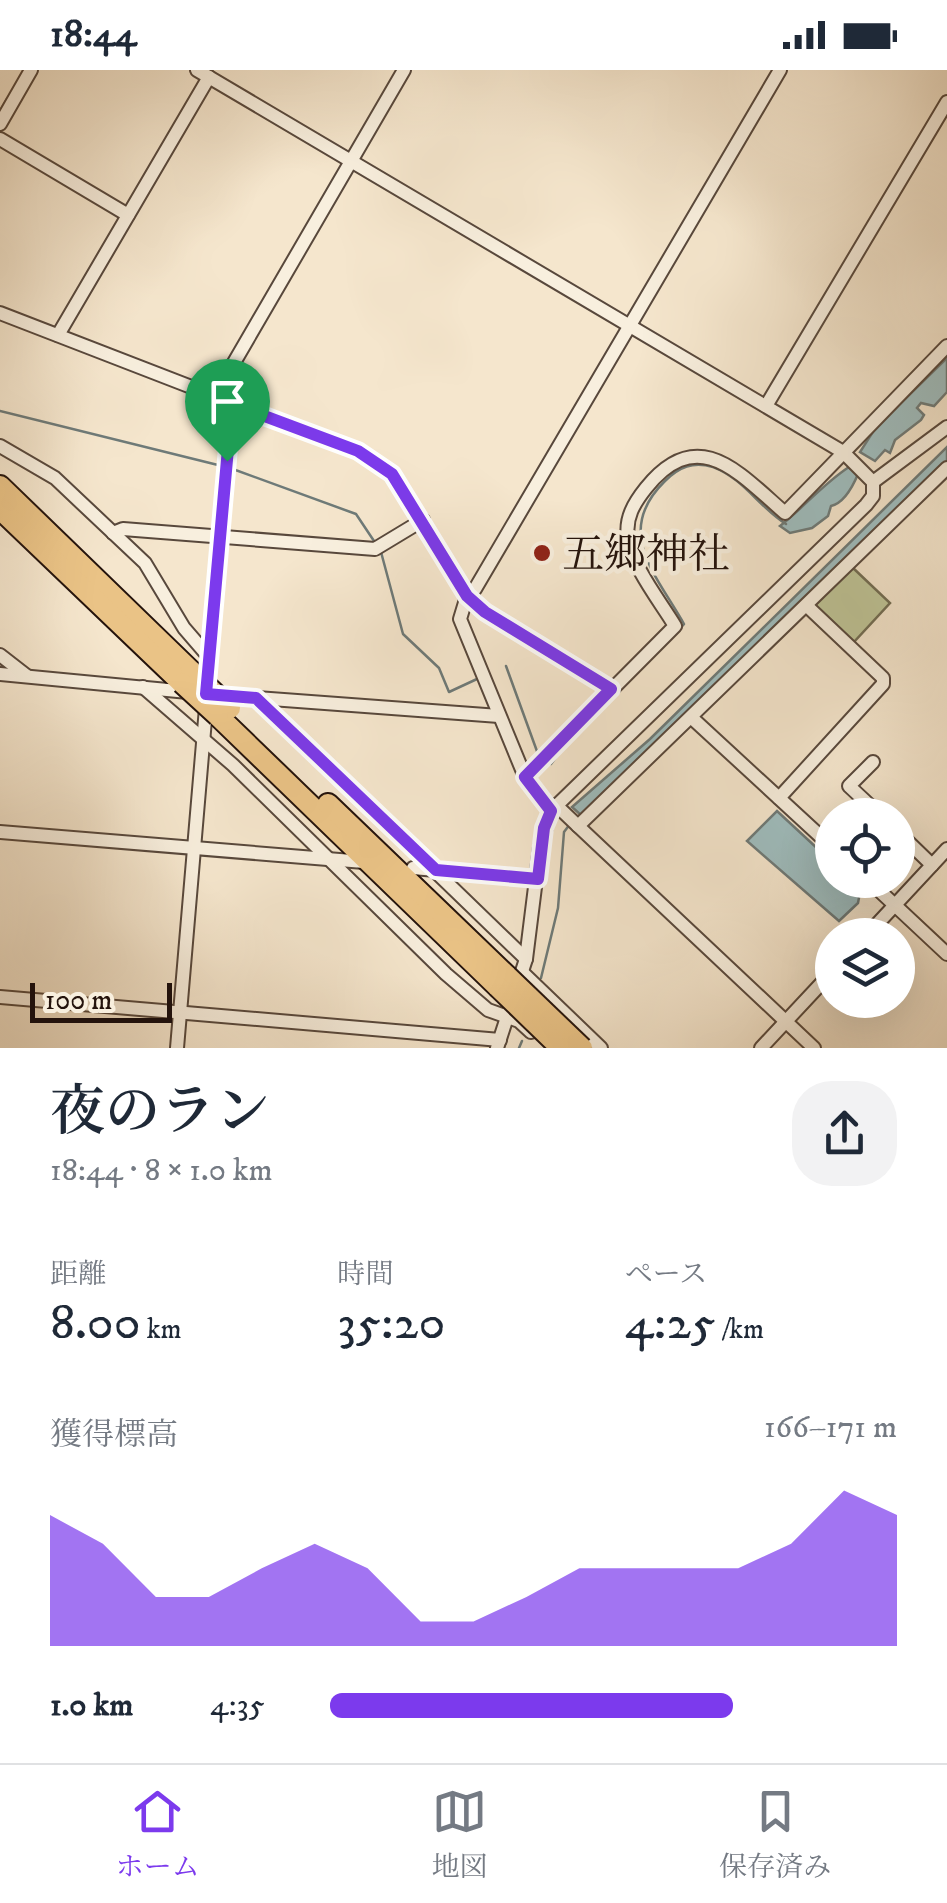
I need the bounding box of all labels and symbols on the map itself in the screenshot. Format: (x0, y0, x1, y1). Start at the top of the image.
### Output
pin (185, 359, 270, 462)
place label: 五郷神社 (562, 530, 730, 582)
marker: 五郷神社 (531, 542, 553, 564)
scale bar (30, 978, 172, 1023)

